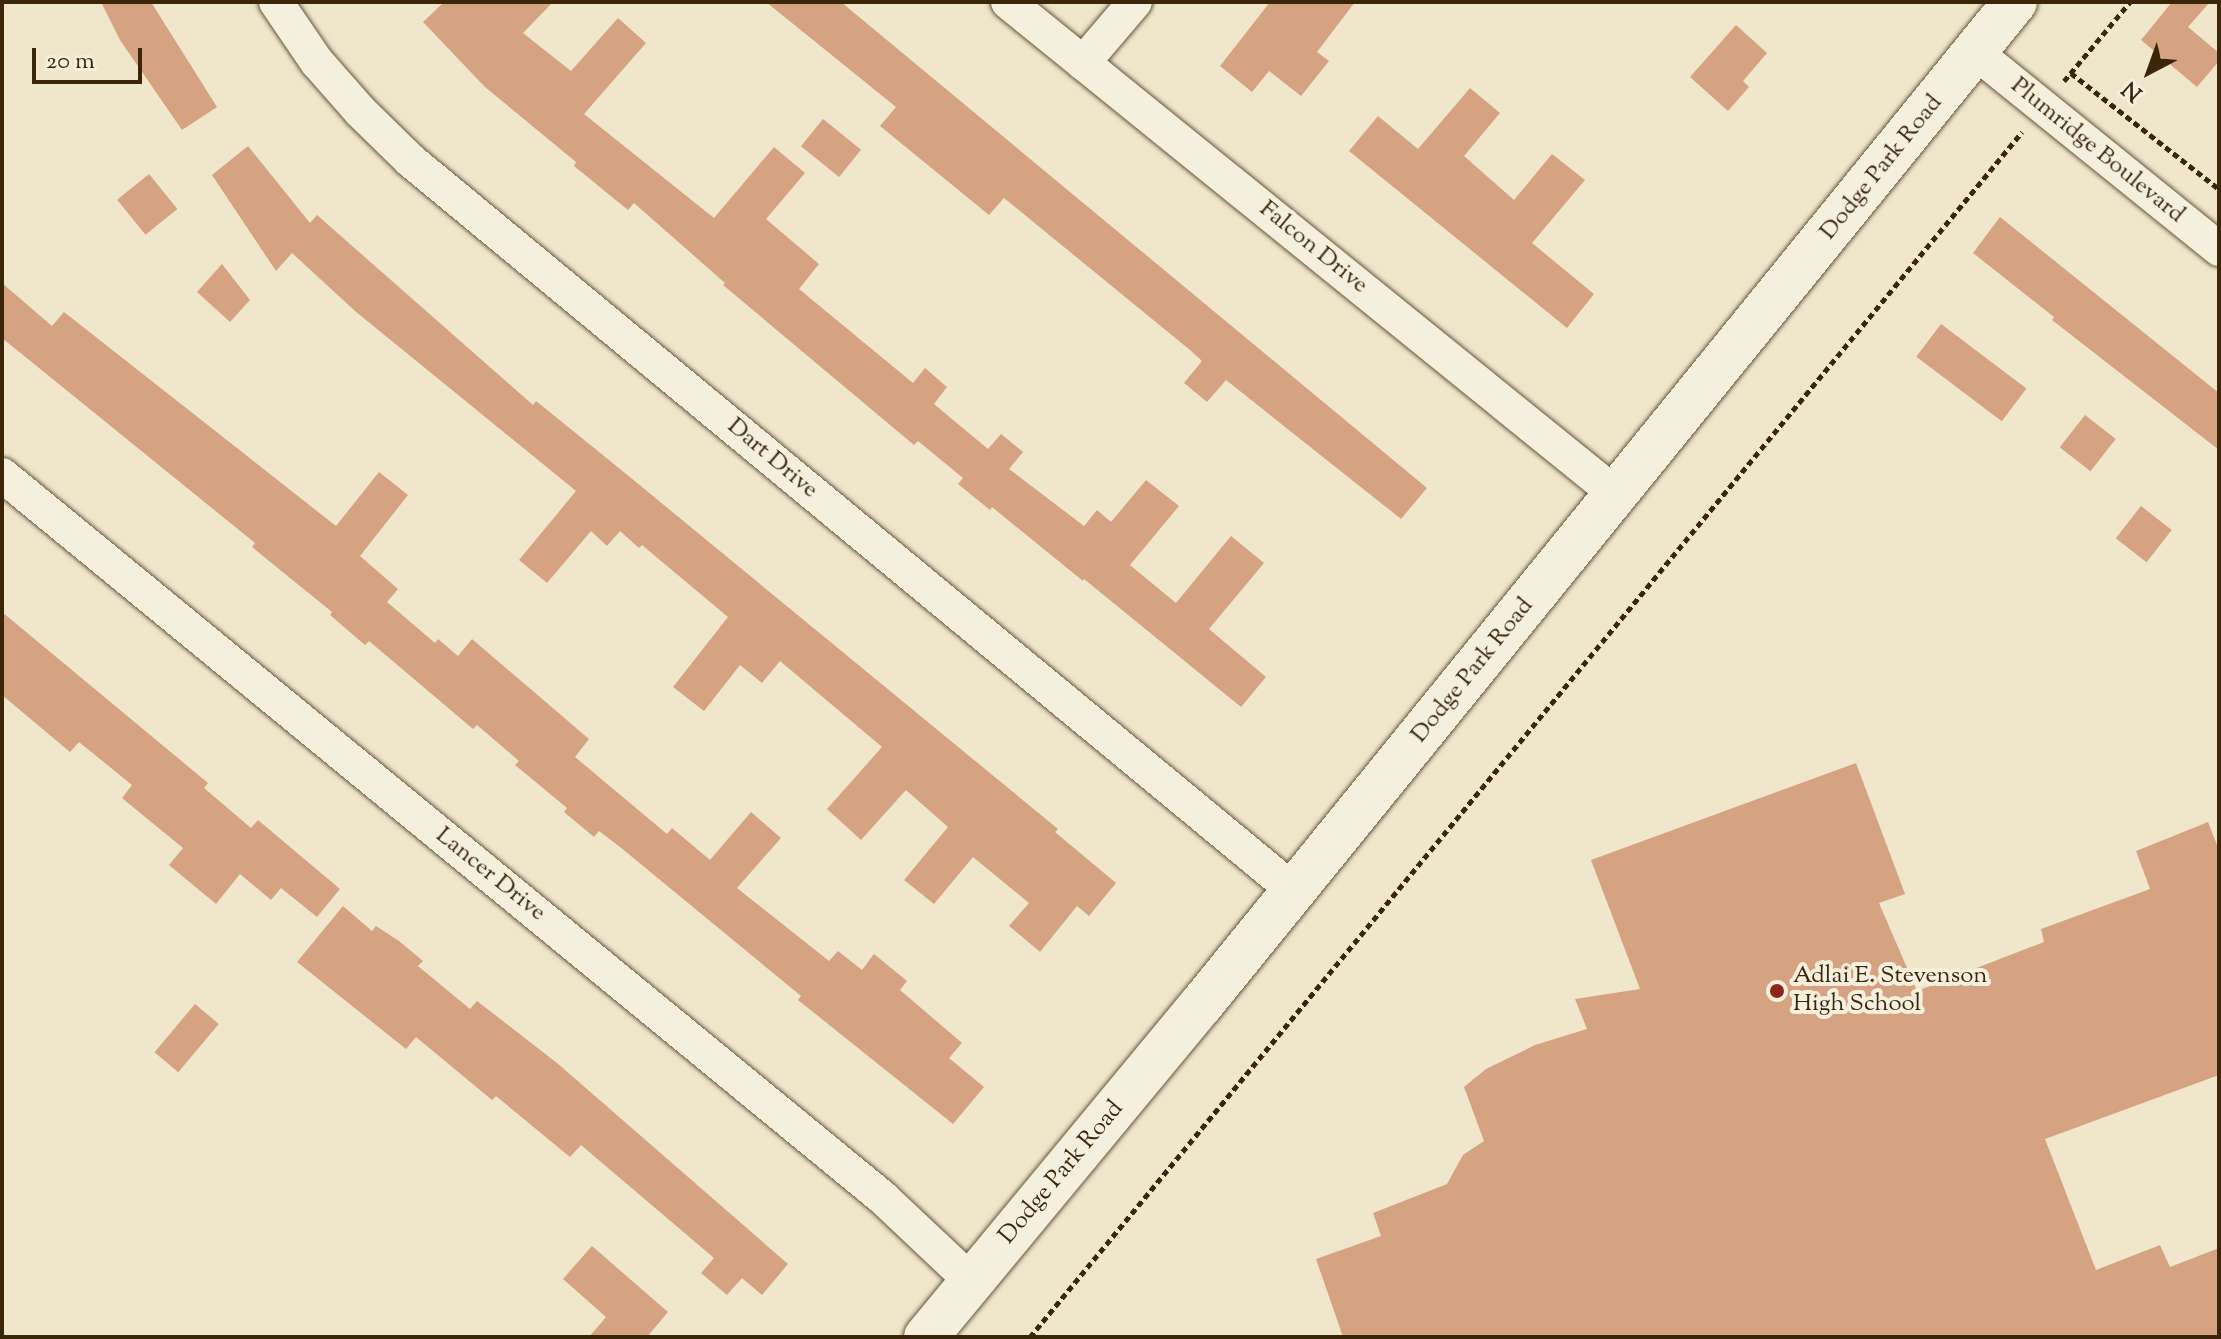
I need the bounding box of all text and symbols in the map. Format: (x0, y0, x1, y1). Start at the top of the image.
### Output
scale bar (36, 32, 146, 82)
north arrow (2109, 32, 2189, 112)
text: 20 m (46, 45, 95, 79)
street label: Plumridge Boulevard (2004, 72, 2190, 230)
text: N (2116, 72, 2150, 108)
street label: Dodge Park Road (1815, 90, 1949, 246)
street label: Falcon Drive (1253, 195, 1373, 301)
street label: Dart Drive (721, 413, 823, 505)
street label: Dodge Park Road (1406, 593, 1540, 749)
street label: Lancer Drive (429, 822, 551, 928)
place label: Adlai E. Stevenson High School (1793, 963, 1988, 1019)
marker: Adlai E. Stevenson High School (1768, 982, 1786, 1000)
street label: Dodge Park Road (994, 1095, 1130, 1251)

